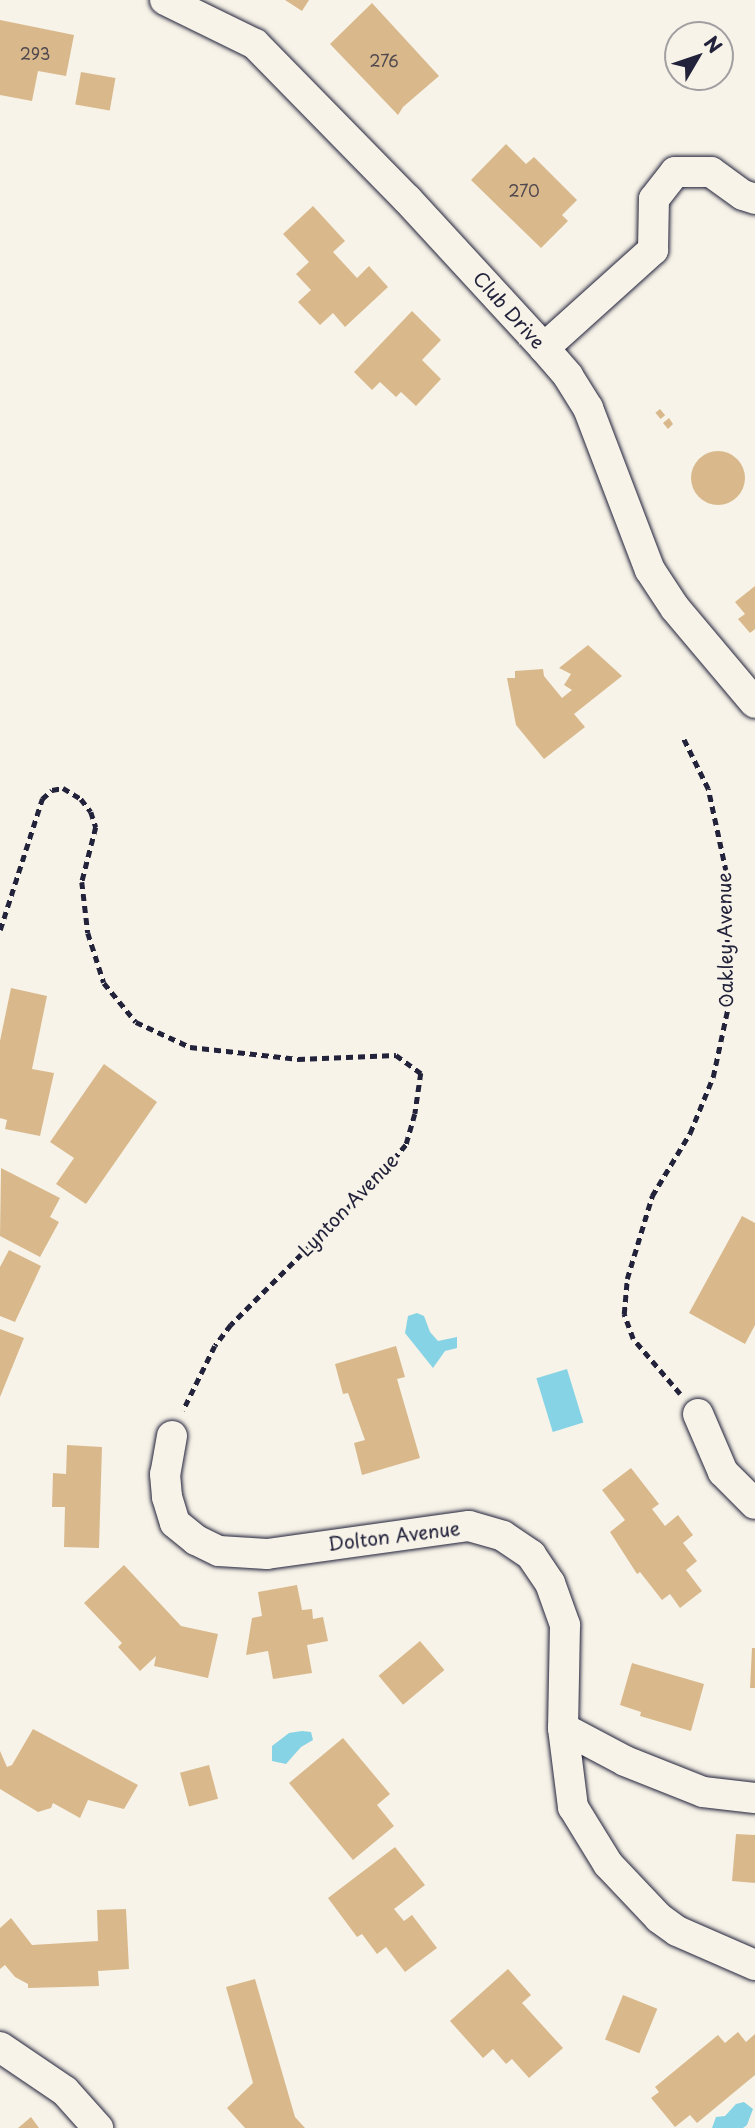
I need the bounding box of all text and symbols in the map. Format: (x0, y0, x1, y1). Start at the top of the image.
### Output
north arrow (664, 21, 734, 91)
text: N (698, 29, 729, 59)
house number: 293 (20, 43, 50, 63)
house number: 276 (369, 50, 399, 70)
house number: 270 (508, 180, 540, 200)
street label: Club Drive (469, 267, 549, 353)
street label: Oakley Avenue (712, 872, 738, 1008)
street label: Lynton Avenue (293, 1149, 403, 1261)
street label: Dolton Avenue (327, 1517, 461, 1555)

